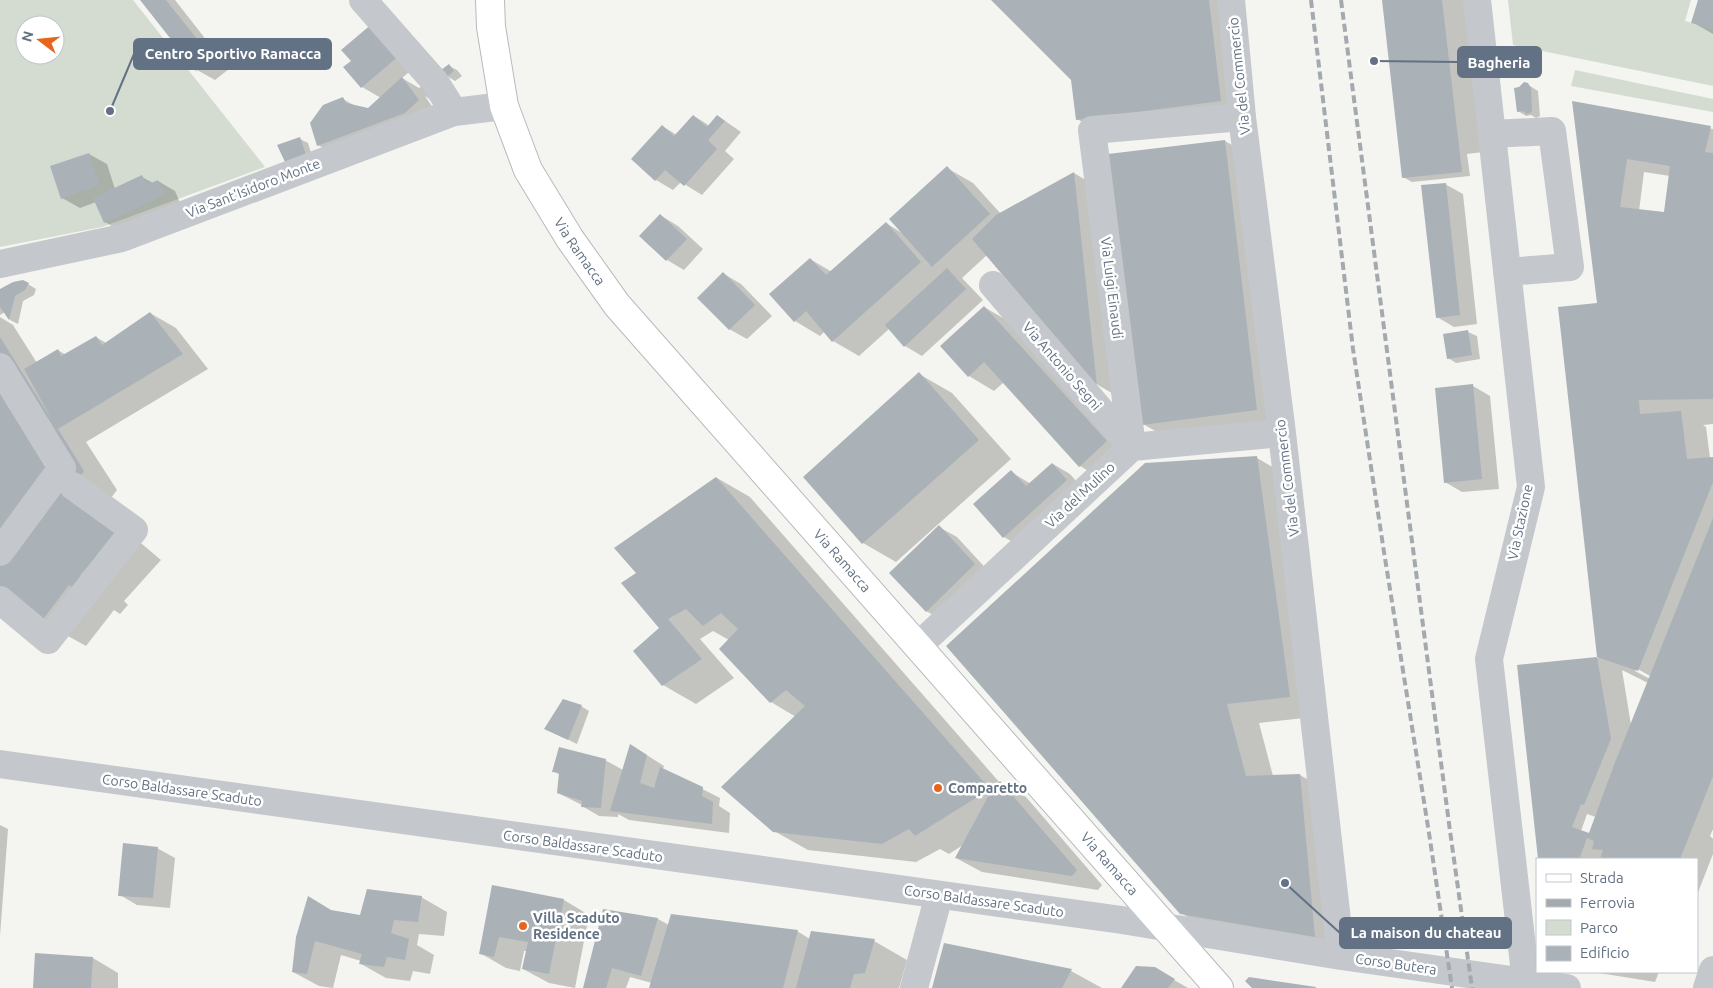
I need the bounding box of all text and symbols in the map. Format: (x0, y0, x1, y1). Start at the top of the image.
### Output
north arrow (15, 15, 65, 65)
street label: Via del Commercio (1225, 16, 1253, 136)
text: N (18, 29, 37, 44)
callout: Centro Sportivo Ramacca (134, 39, 331, 69)
text: Centro Sportivo Ramacca (145, 45, 321, 62)
callout: Bagheria (1458, 47, 1541, 77)
text: Bagheria (1468, 54, 1530, 71)
street label: Via Sant'Isidoro Monte (184, 155, 322, 221)
street label: Via Ramacca (551, 215, 608, 288)
street label: Via Luigi Einaudi (1098, 236, 1126, 340)
street label: Via Antonio Segni (1019, 319, 1105, 413)
street label: Via del Commercio (1272, 418, 1302, 538)
street label: Via del Mulino (1042, 459, 1118, 531)
street label: Via Stazione (1504, 483, 1536, 561)
street label: Via Ramacca (810, 526, 874, 595)
street label: Corso Baldassare Scaduto (101, 771, 263, 809)
place label: Comparetto (948, 780, 1027, 796)
marker: Comparetto (932, 782, 944, 794)
street label: Corso Baldassare Scaduto (502, 827, 664, 865)
street label: Via Ramacca (1077, 829, 1141, 898)
legend (1536, 858, 1698, 973)
text: Strada (1580, 869, 1624, 886)
street label: Corso Baldassare Scaduto (903, 882, 1065, 920)
text: Ferrovia (1580, 894, 1635, 911)
place label: Villa Scaduto Residence (533, 910, 620, 942)
callout: La maison du chateau (1340, 918, 1511, 948)
text: Parco (1580, 919, 1618, 936)
marker: Villa Scaduto Residence (517, 920, 529, 932)
text: La maison du chateau (1350, 924, 1502, 941)
text: Edificio (1580, 944, 1629, 961)
street label: Corso Butera (1354, 950, 1438, 978)

